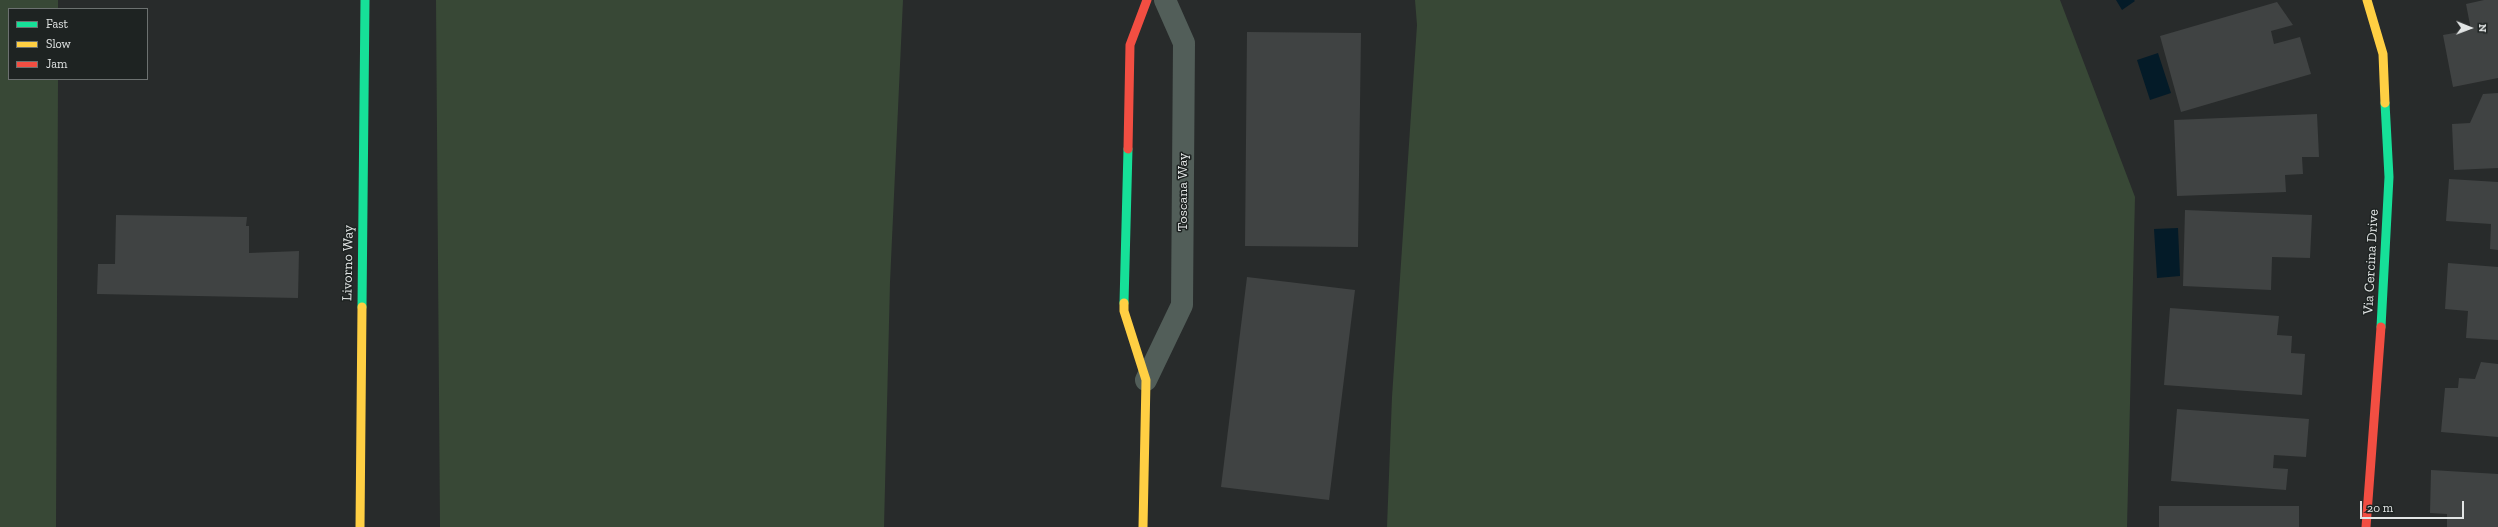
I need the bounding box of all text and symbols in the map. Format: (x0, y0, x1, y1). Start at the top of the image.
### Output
legend (8, 8, 148, 80)
north arrow (2450, 8, 2490, 48)
text: Fast (46, 17, 68, 31)
text: N (2476, 24, 2489, 33)
text: Slow (46, 37, 71, 51)
text: Jam (46, 57, 67, 71)
street label: Toscana Way (1175, 153, 1191, 231)
street label: Via Cercina Drive (2360, 209, 2382, 315)
street label: Livorno Way (339, 225, 357, 301)
scale bar (2362, 493, 2466, 519)
text: 20 m (2367, 501, 2393, 515)

